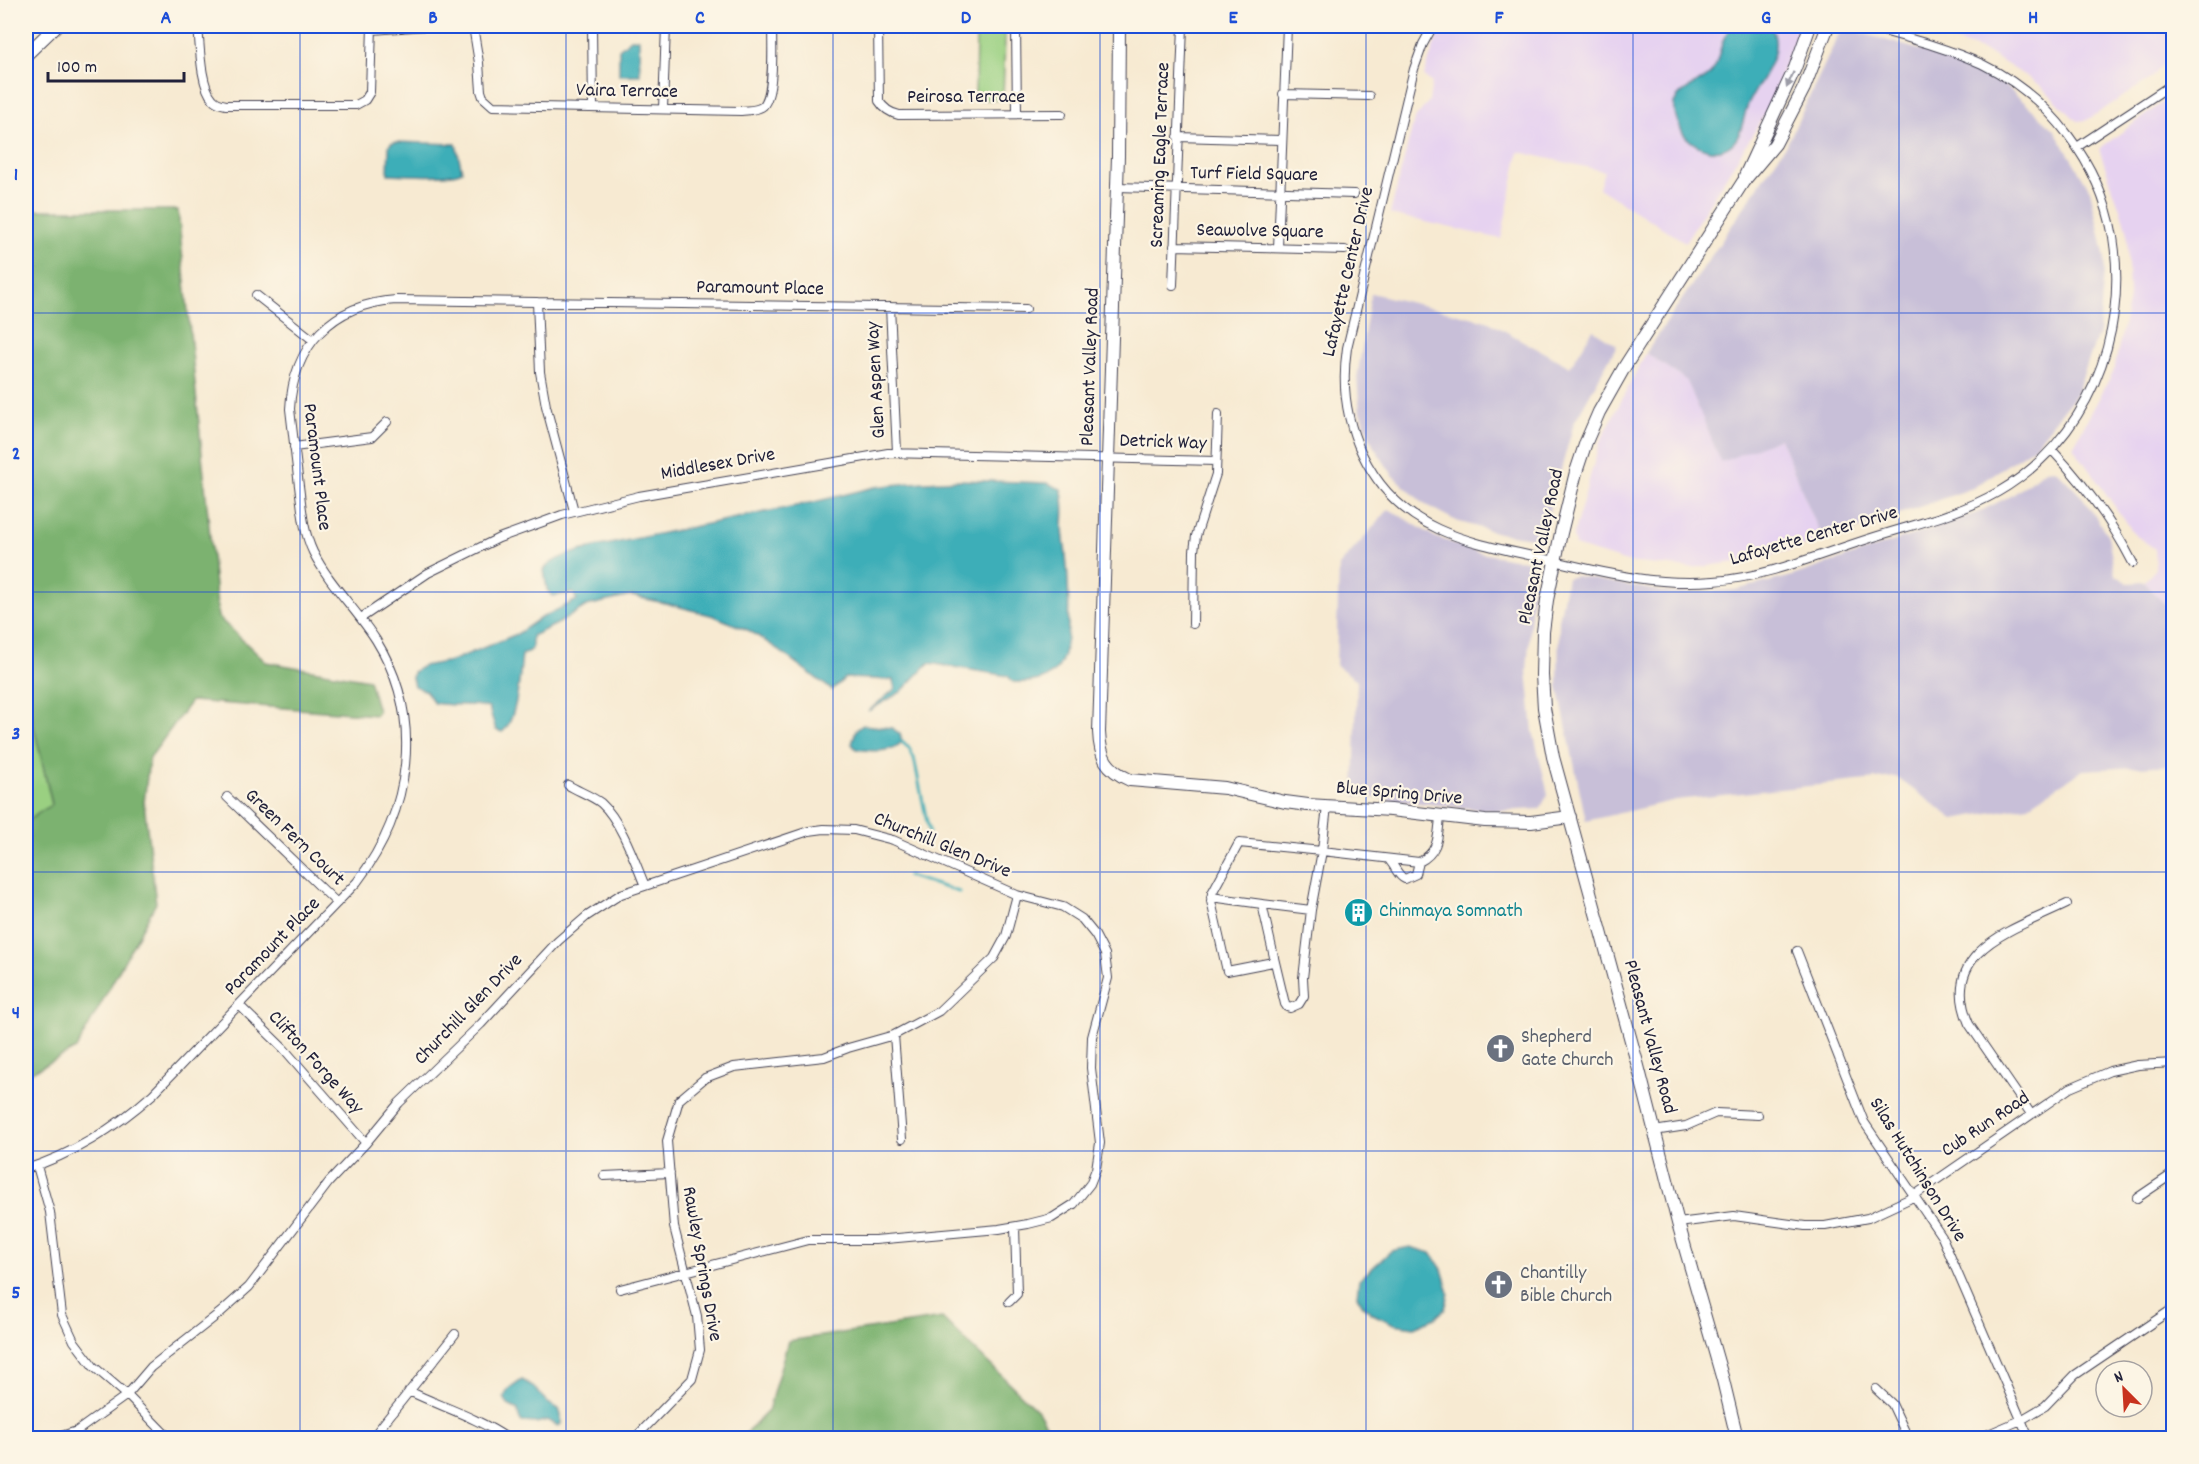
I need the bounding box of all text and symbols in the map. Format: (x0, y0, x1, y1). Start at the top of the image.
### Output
text: A (161, 5, 172, 33)
text: B (428, 5, 438, 33)
text: C (695, 5, 705, 33)
text: D (961, 5, 972, 33)
text: E (1228, 5, 1238, 33)
text: F (1495, 5, 1505, 33)
text: G (1761, 5, 1771, 33)
text: H (2028, 5, 2038, 33)
scale bar (48, 45, 184, 83)
text: 100 m (57, 56, 97, 81)
street label: Screaming Eagle Terrace (1144, 62, 1178, 248)
one-way arrow (1785, 72, 1794, 89)
street label: Vaira Terrace (576, 77, 678, 107)
street label: Peirosa Terrace (907, 84, 1025, 112)
street label: Turf Field Square (1190, 160, 1318, 190)
text: 1 (14, 162, 18, 190)
street label: Lafayette Center Drive (1316, 184, 1382, 360)
street label: Seawolve Square (1196, 217, 1324, 247)
street label: Paramount Place (696, 274, 824, 304)
street label: Pleasant Valley Road (1074, 287, 1108, 447)
street label: Glen Aspen Way (860, 320, 894, 439)
street label: Paramount Place (294, 402, 338, 532)
street label: Detrick Way (1119, 427, 1208, 459)
text: 2 (12, 441, 20, 469)
street label: Middlesex Drive (659, 441, 777, 489)
street label: Pleasant Valley Road (1512, 467, 1572, 627)
street label: Lafayette Center Drive (1727, 500, 1902, 574)
text: 3 (12, 721, 20, 749)
street label: Blue Spring Drive (1335, 775, 1463, 813)
street label: Green Fern Court (237, 783, 351, 893)
street label: Churchill Glen Drive (869, 806, 1015, 886)
street label: Paramount Place (219, 891, 328, 1003)
building icon: Chinmaya Somnath (1342, 896, 1374, 928)
place label: Chinmaya Somnath (1379, 898, 1523, 926)
street label: Churchill Glen Drive (408, 948, 530, 1072)
street label: Pleasant Valley Road (1615, 957, 1683, 1117)
text: 4 (12, 1000, 20, 1028)
street label: Clifton Forge Way (261, 1005, 370, 1122)
place label: Shepherd Gate Church (1521, 1024, 1614, 1075)
church icon: Shepherd Gate Church (1484, 1033, 1516, 1065)
street label: Cub Run Road (1936, 1085, 2036, 1165)
street label: Silas Hutchinson Drive (1861, 1092, 1973, 1248)
street label: Rawley Springs Drive (674, 1184, 728, 1344)
place label: Chantilly Bible Church (1520, 1260, 1612, 1311)
church icon: Chantilly Bible Church (1483, 1269, 1515, 1301)
text: 5 (11, 1280, 21, 1308)
north arrow (2094, 1359, 2154, 1419)
text: N (2111, 1365, 2127, 1390)

